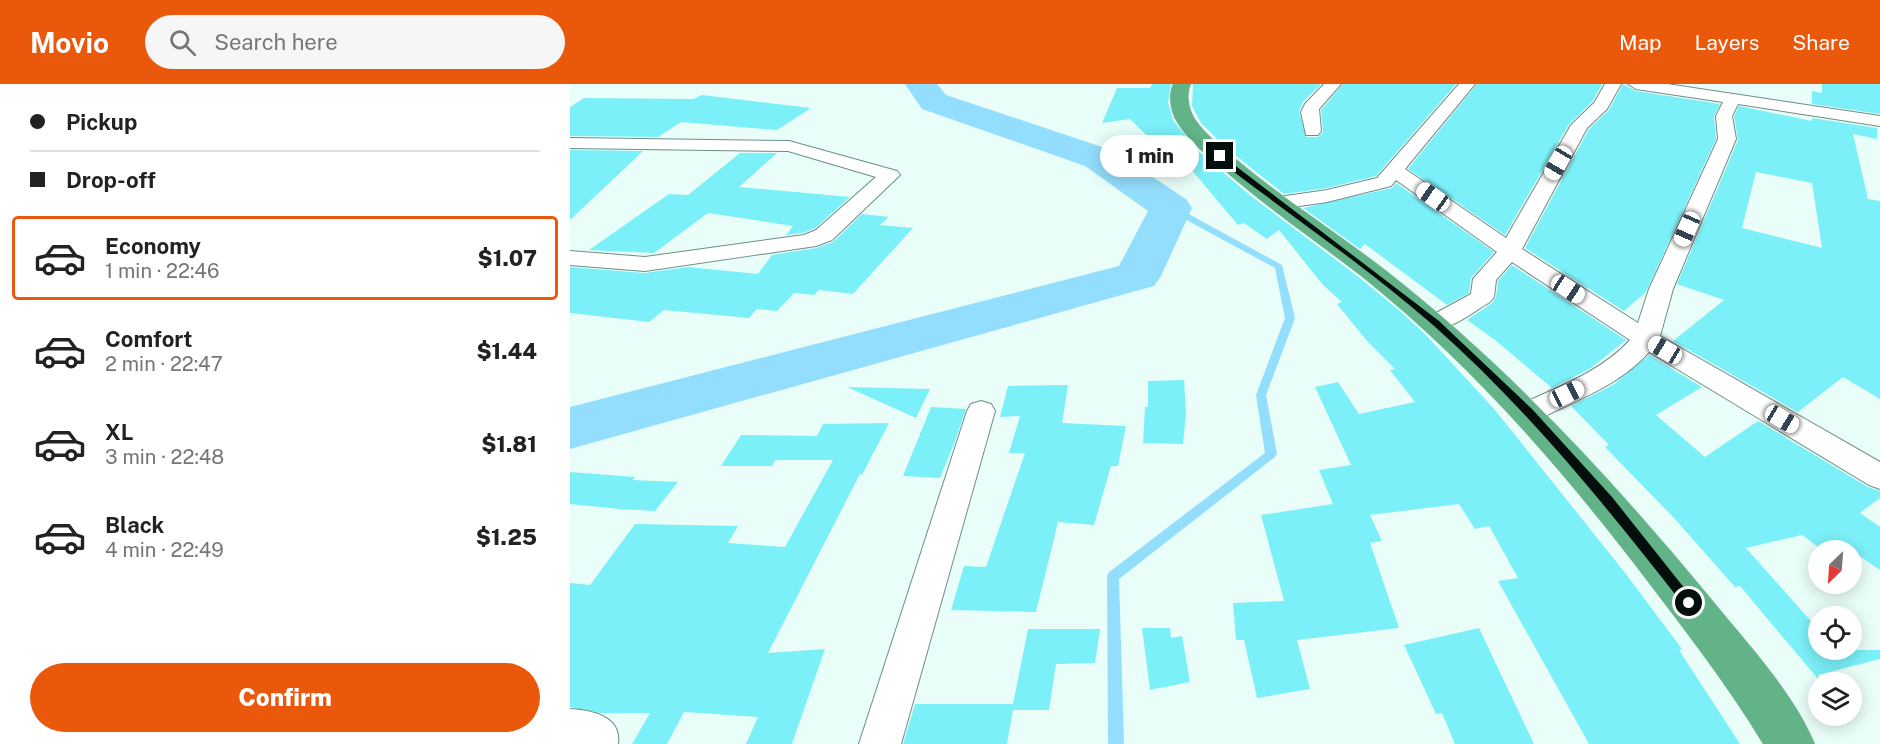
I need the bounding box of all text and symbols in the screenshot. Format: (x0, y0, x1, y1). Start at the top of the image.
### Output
search box (145, 15, 565, 69)
text: Movio (30, 26, 109, 59)
icon: search (166, 26, 199, 59)
text: Search here (214, 29, 338, 55)
text: Map (1619, 30, 1662, 55)
text: Layers (1695, 30, 1759, 55)
text: Share (1792, 30, 1850, 55)
text: Pickup (66, 109, 137, 135)
callout: 1 min (1100, 135, 1199, 177)
route end (1206, 142, 1233, 169)
car (1541, 143, 1575, 183)
text: 1 min (1125, 144, 1174, 168)
text: Drop-off (66, 167, 156, 193)
car (1413, 179, 1453, 215)
car (1671, 209, 1703, 249)
icon: car (33, 231, 87, 285)
text: Economy (105, 233, 201, 259)
text: $1.07 (478, 245, 537, 271)
text: 1 min · 22:46 (105, 259, 219, 283)
car (1548, 272, 1588, 306)
icon: car (33, 324, 87, 378)
text: Comfort (105, 326, 192, 352)
car (1645, 333, 1685, 367)
text: $1.44 (476, 338, 537, 364)
text: 2 min · 22:47 (105, 352, 223, 376)
car (1547, 378, 1587, 410)
car (1762, 402, 1802, 436)
icon: car (33, 417, 87, 471)
text: XL (105, 419, 133, 445)
text: $1.81 (481, 431, 537, 457)
text: 3 min · 22:48 (105, 445, 224, 469)
icon: car (33, 510, 87, 564)
text: Black (105, 512, 164, 538)
text: $1.25 (476, 524, 537, 550)
text: 4 min · 22:49 (105, 538, 224, 562)
north arrow (1808, 540, 1862, 594)
map controls (1808, 540, 1862, 726)
route start (1675, 589, 1702, 616)
button: locate (1808, 606, 1862, 660)
button: Confirm (30, 663, 540, 732)
button: layers (1808, 672, 1862, 726)

